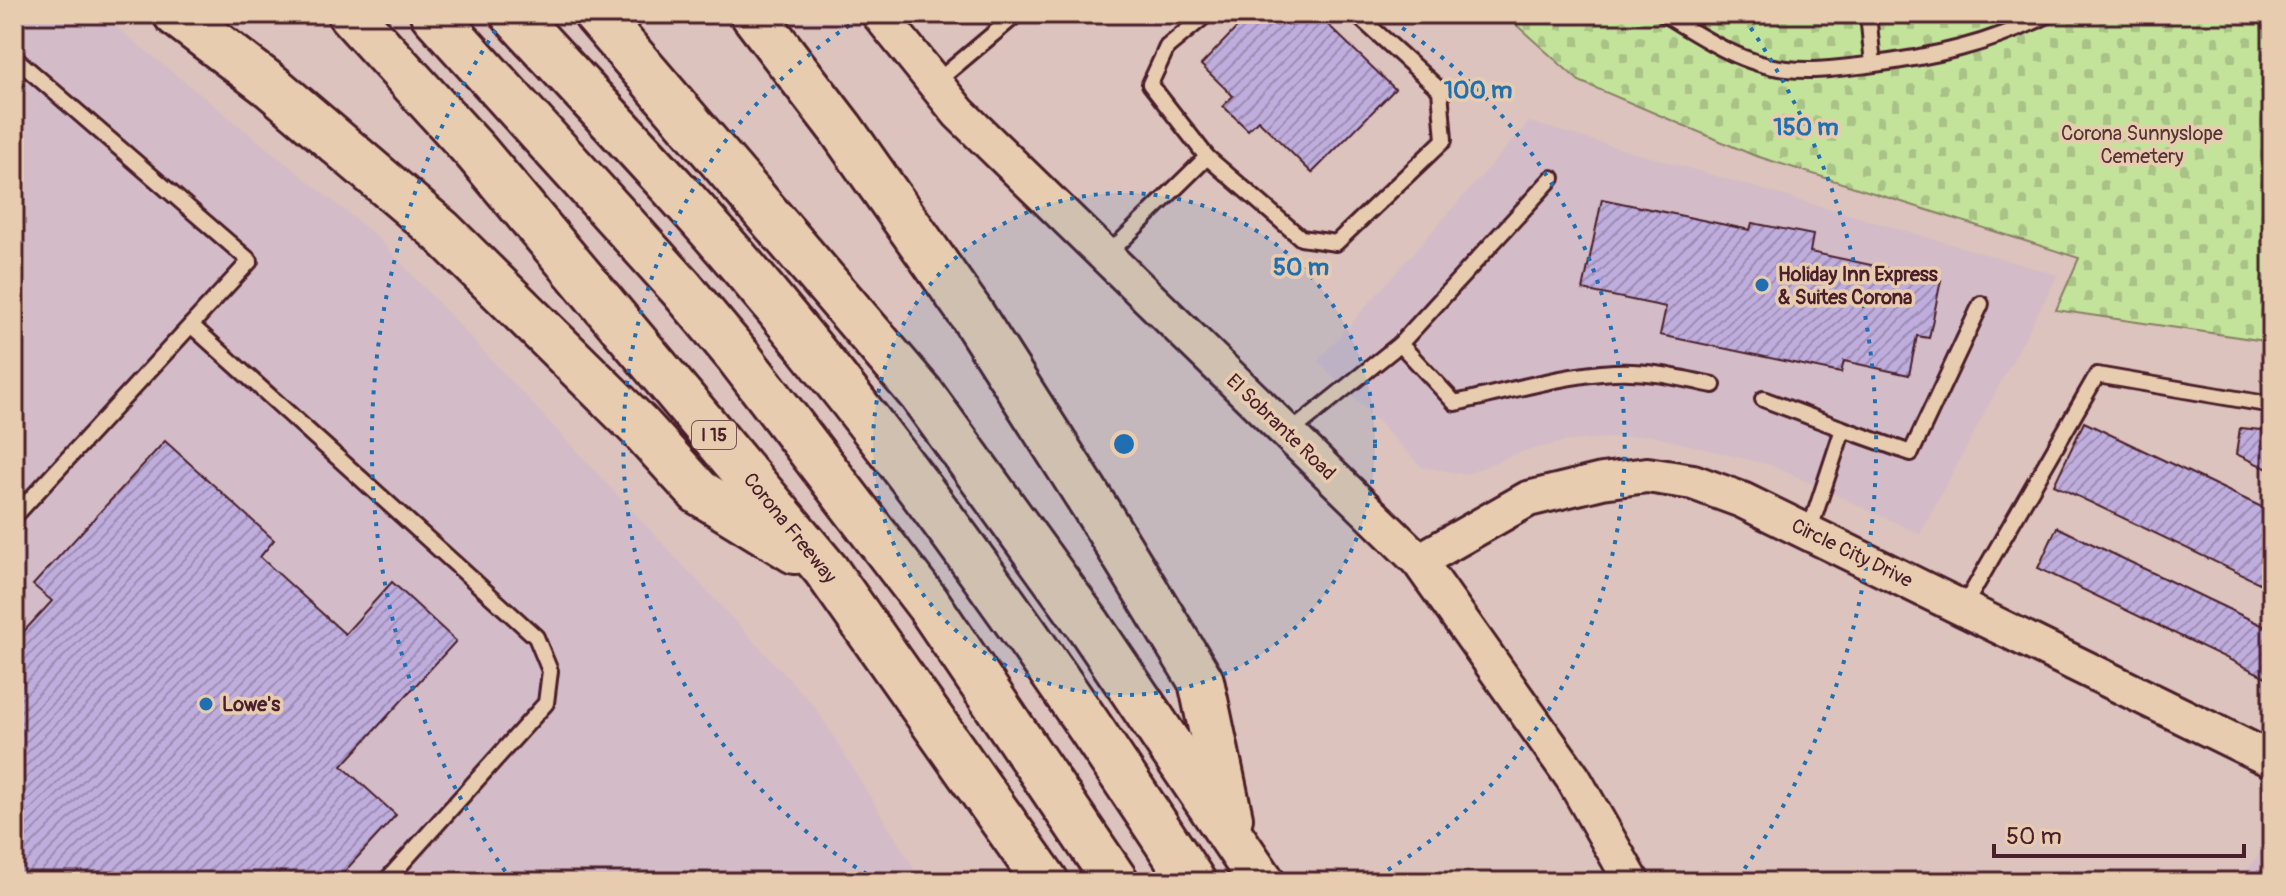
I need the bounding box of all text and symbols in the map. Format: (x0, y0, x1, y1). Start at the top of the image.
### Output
text: 100 m (1444, 76, 1512, 105)
text: 150 m (1773, 113, 1839, 142)
park label: Corona Sunnyslope Cemetery (2061, 121, 2223, 169)
text: 50 m (1273, 253, 1329, 282)
place label: Holiday Inn Express & Suites Corona (1778, 262, 1938, 310)
marker: Holiday Inn Express & Suites Corona (1753, 276, 1771, 294)
street label: El Sobrante Road (1221, 369, 1341, 485)
road number: I 15 (692, 421, 736, 449)
centre of rings (1110, 430, 1138, 458)
street label: Corona Freeway (738, 468, 843, 589)
street label: Circle City Drive (1787, 513, 1917, 593)
place label: Lowe's (222, 692, 280, 717)
marker: Lowe's (197, 695, 215, 713)
scale bar (1994, 808, 2244, 858)
text: 50 m (2006, 822, 2062, 851)

